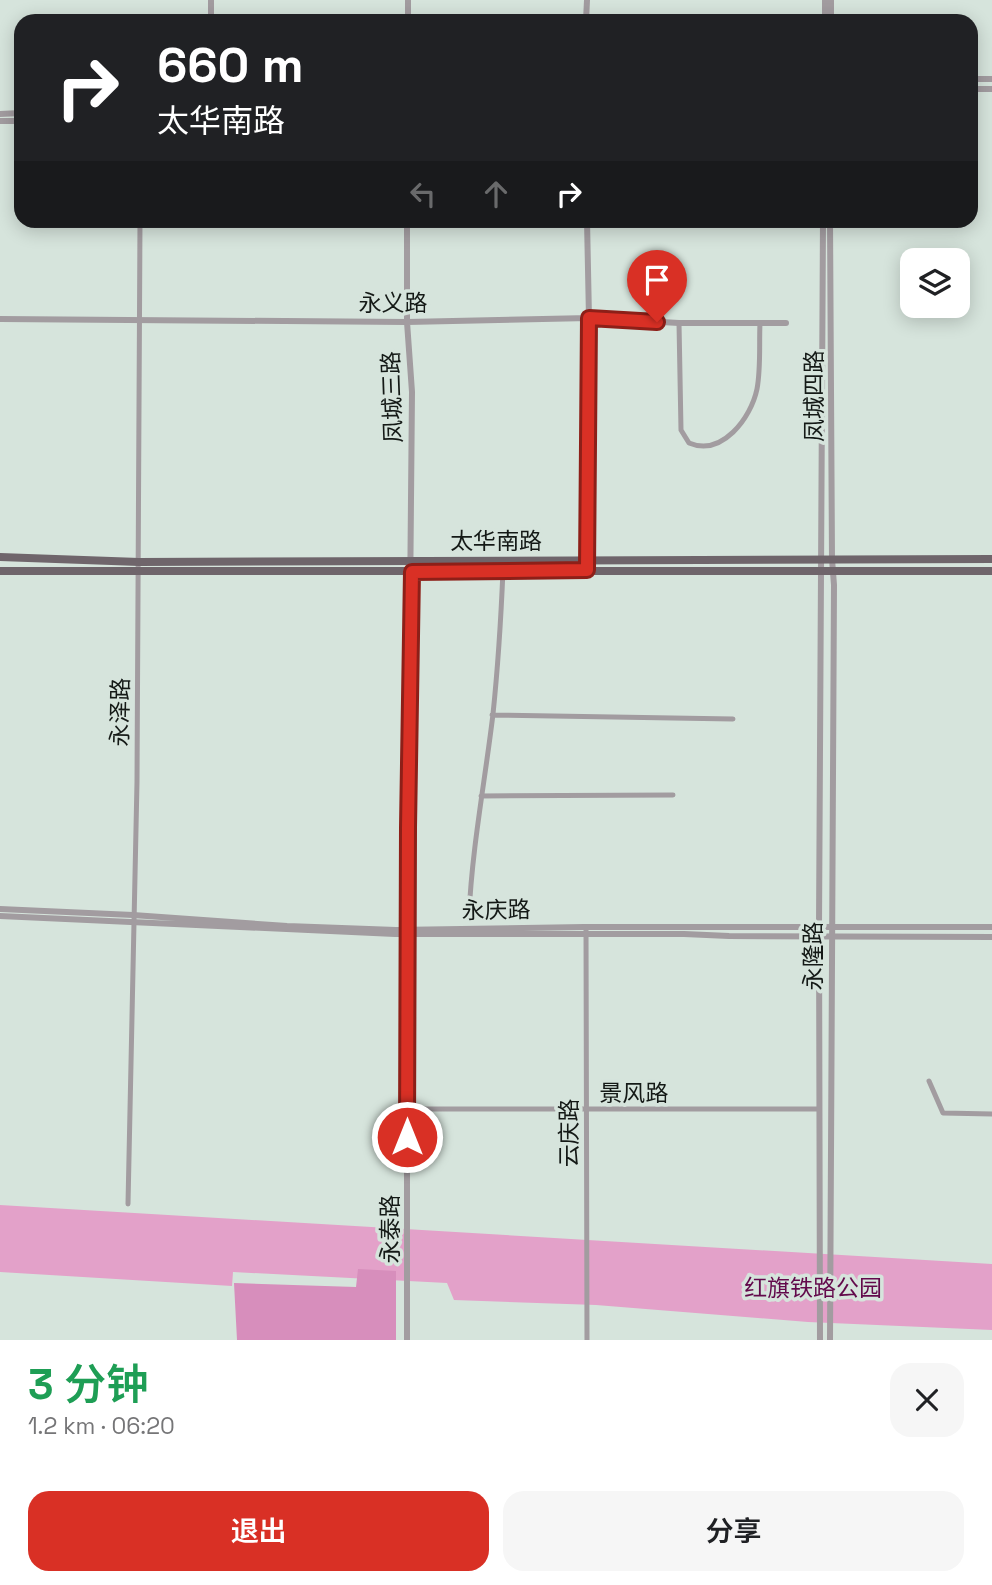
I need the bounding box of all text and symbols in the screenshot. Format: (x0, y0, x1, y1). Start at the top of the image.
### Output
text: 660 m (157, 34, 304, 96)
icon: right (42, 42, 133, 133)
text: 太华南路 (157, 101, 285, 141)
icon: left (404, 175, 442, 213)
icon: ahead (477, 175, 515, 213)
icon: right (550, 175, 588, 213)
map controls (900, 248, 970, 318)
button: layers (900, 248, 970, 318)
pin (627, 250, 687, 322)
icon: arrive (638, 261, 676, 299)
street label: 永义路 (359, 288, 428, 318)
street label: 凤城四路 (799, 350, 829, 442)
street label: 凤城三路 (375, 351, 409, 443)
street label: 太华南路 (450, 526, 542, 556)
street label: 永泽路 (104, 677, 136, 747)
street label: 永庆路 (461, 894, 531, 926)
street label: 永隆路 (798, 922, 828, 991)
street label: 景风路 (600, 1078, 669, 1108)
street label: 云庆路 (554, 1099, 584, 1168)
position arrow (370, 1100, 444, 1174)
street label: 永泰路 (375, 1195, 405, 1264)
park label: 红旗铁路公园 (744, 1273, 882, 1303)
text: 3 分钟 (28, 1358, 148, 1411)
button: close (890, 1363, 964, 1437)
text: 1.2 km · 06:20 (28, 1411, 175, 1441)
button: 退出 (28, 1491, 489, 1571)
button: 分享 (503, 1491, 964, 1571)

